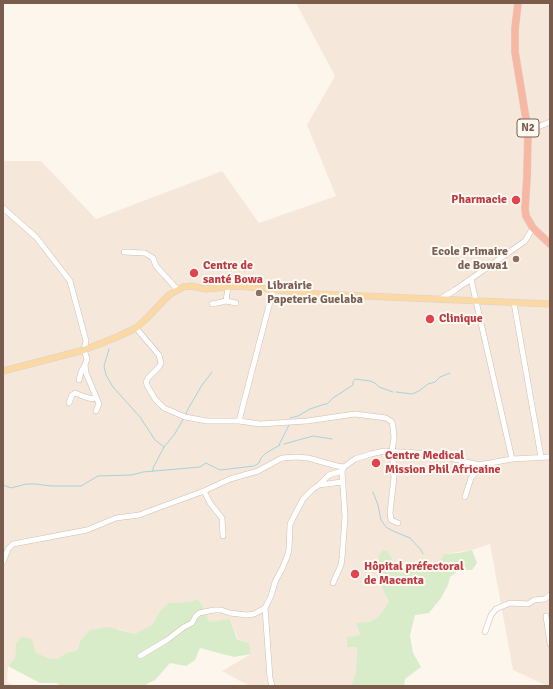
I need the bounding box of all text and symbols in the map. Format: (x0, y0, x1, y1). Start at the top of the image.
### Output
road number: N2 (517, 119, 539, 137)
place label: Pharmacie (451, 193, 507, 207)
marker: Pharmacie (510, 194, 522, 206)
place label: Ecole Primaire de Bowa1 (432, 245, 508, 273)
marker: Ecole Primaire de Bowa1 (511, 254, 521, 264)
place label: Centre de santé Bowa (203, 259, 263, 287)
marker: Centre de santé Bowa (188, 267, 200, 279)
place label: Librairie Papeterie Guelaba (267, 279, 363, 307)
marker: Librairie Papeterie Guelaba (254, 288, 264, 298)
place label: Clinique (439, 312, 483, 326)
marker: Clinique (424, 313, 436, 325)
place label: Centre Medical Mission Phil Africaine (385, 449, 501, 477)
marker: Centre Medical Mission Phil Africaine (370, 457, 382, 469)
place label: Hôpital préfectoral de Macenta (364, 560, 464, 588)
marker: Hôpital préfectoral de Macenta (349, 568, 361, 580)

